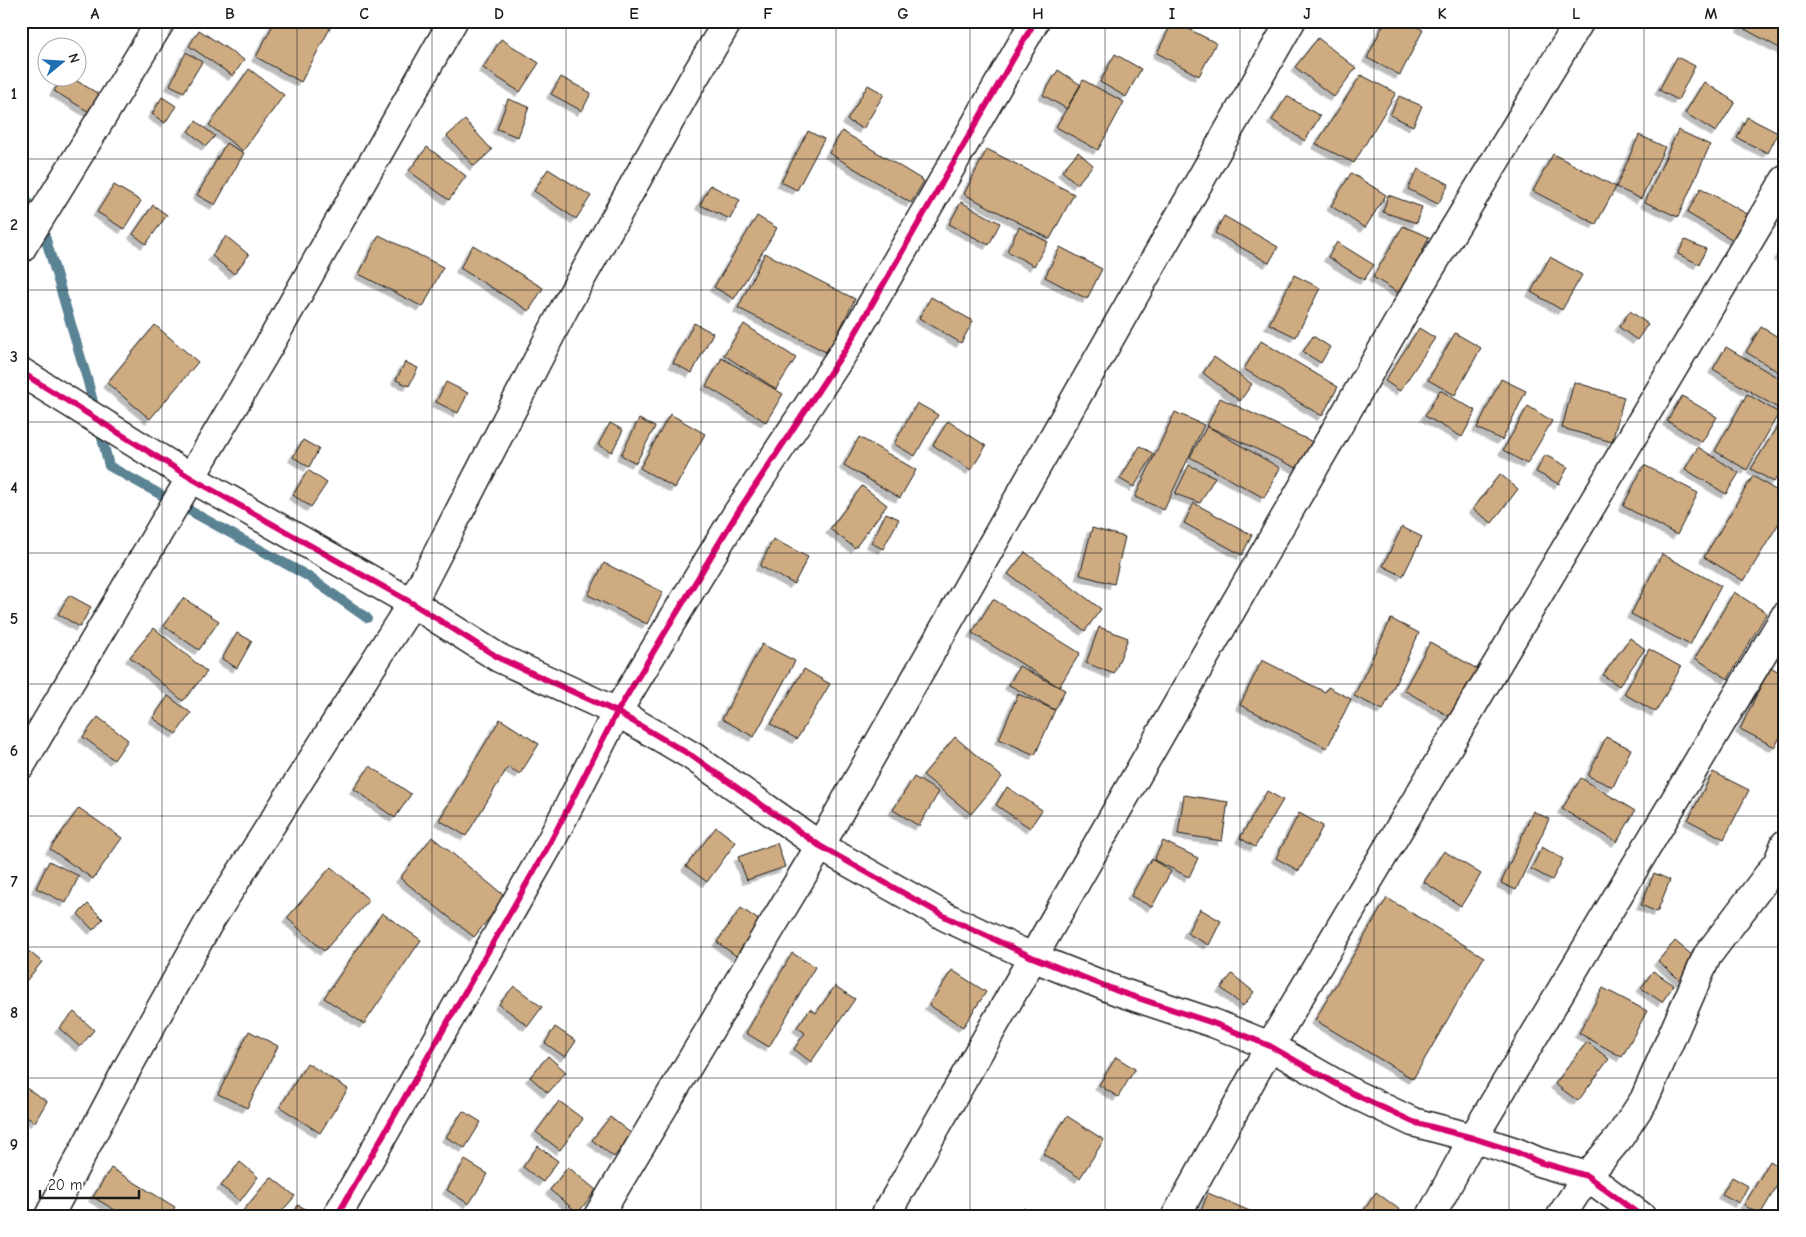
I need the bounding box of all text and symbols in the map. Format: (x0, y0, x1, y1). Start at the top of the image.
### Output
text: A (91, 5, 100, 23)
text: B (225, 5, 235, 23)
text: C (359, 5, 369, 23)
text: D (494, 5, 504, 23)
text: E (629, 5, 639, 23)
text: F (763, 5, 773, 23)
text: G (897, 5, 909, 23)
text: H (1032, 5, 1044, 23)
text: I (1169, 5, 1175, 23)
text: J (1303, 5, 1311, 23)
text: K (1437, 5, 1447, 23)
text: L (1572, 5, 1580, 23)
text: M (1705, 5, 1718, 23)
north arrow (38, 38, 88, 88)
text: N (64, 51, 83, 65)
text: 1 (11, 85, 17, 103)
text: 2 (10, 216, 18, 234)
text: 3 (10, 348, 18, 366)
text: 4 (10, 479, 18, 497)
text: 5 (10, 610, 18, 628)
text: 6 (10, 742, 18, 760)
text: 7 (10, 873, 18, 891)
text: 8 (10, 1004, 18, 1022)
text: 9 (10, 1136, 18, 1154)
scale bar (40, 1167, 139, 1199)
text: 20 m (48, 1176, 82, 1194)

